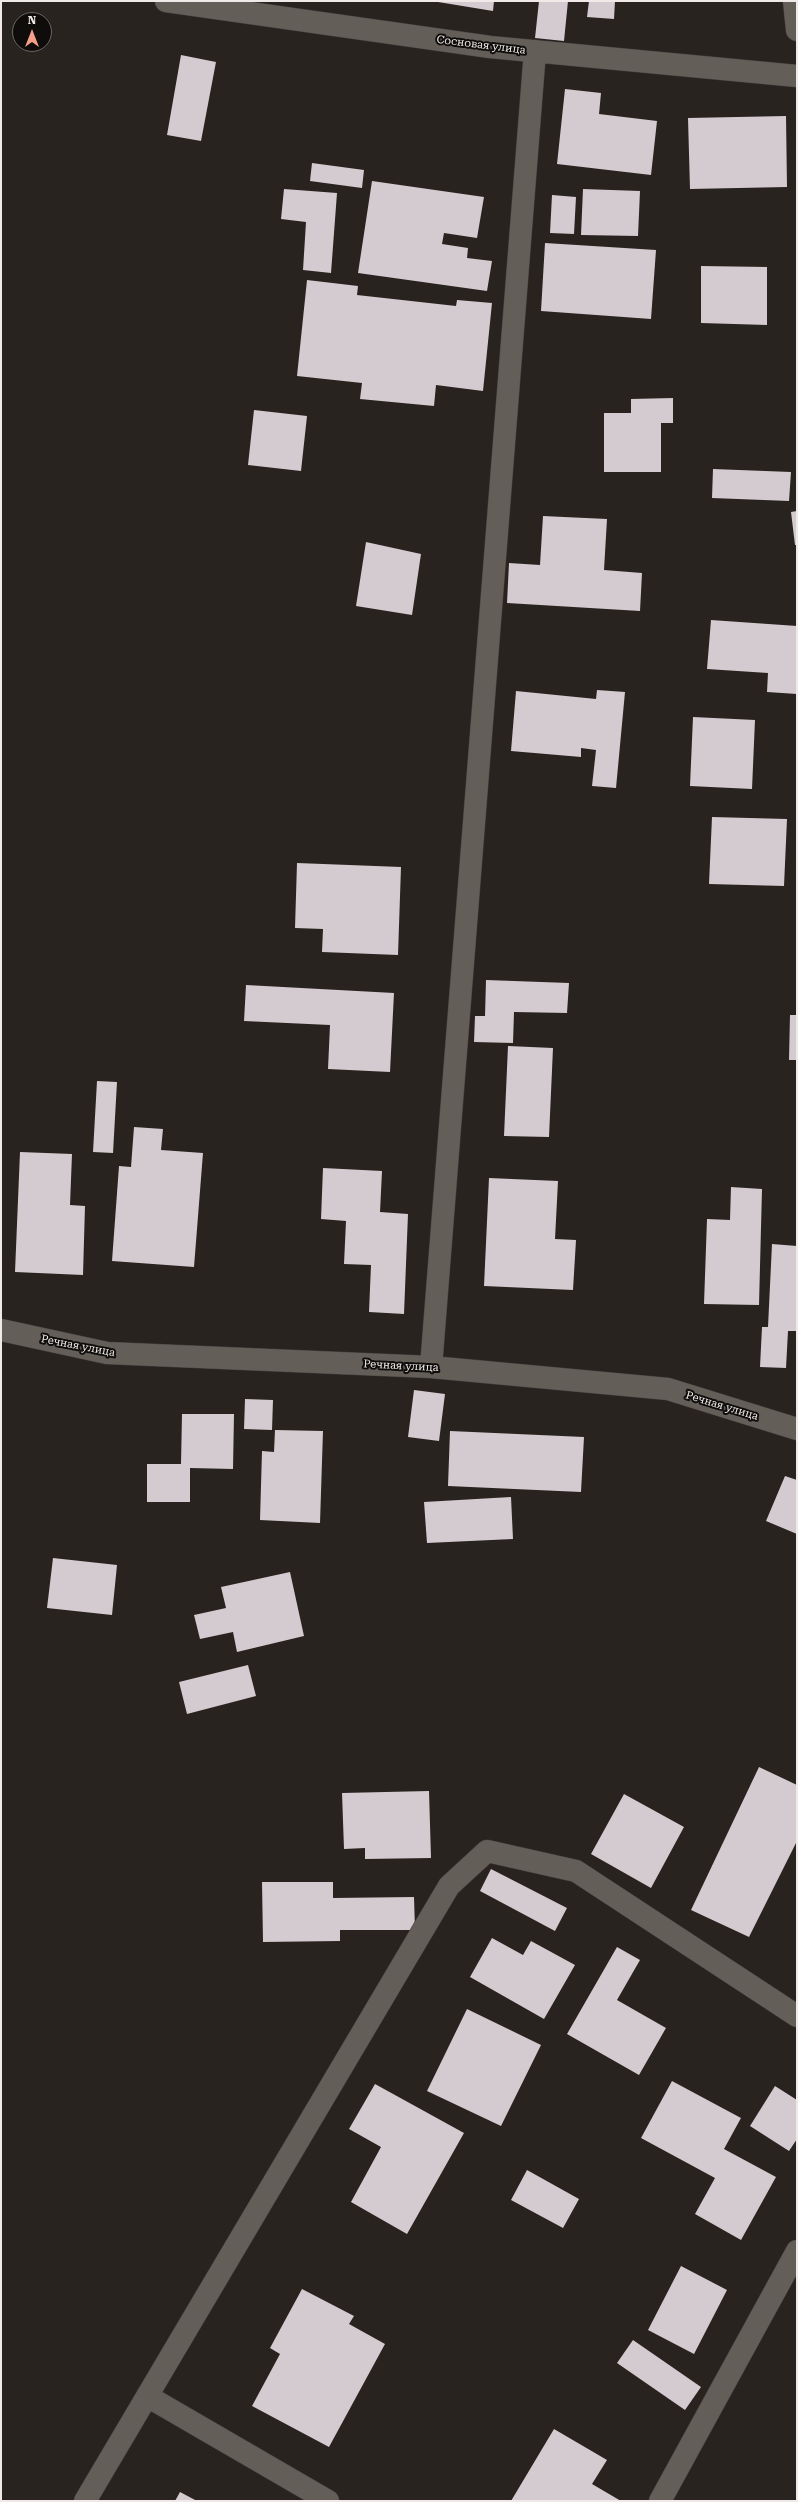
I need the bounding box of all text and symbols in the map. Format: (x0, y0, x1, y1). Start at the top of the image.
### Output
north arrow (12, 12, 52, 52)
text: N (28, 14, 36, 27)
street label: Сосновая улица (436, 33, 526, 57)
street label: Речная улица (40, 1332, 116, 1360)
street label: Речная улица (363, 1357, 439, 1375)
street label: Речная улица (684, 1389, 760, 1423)

